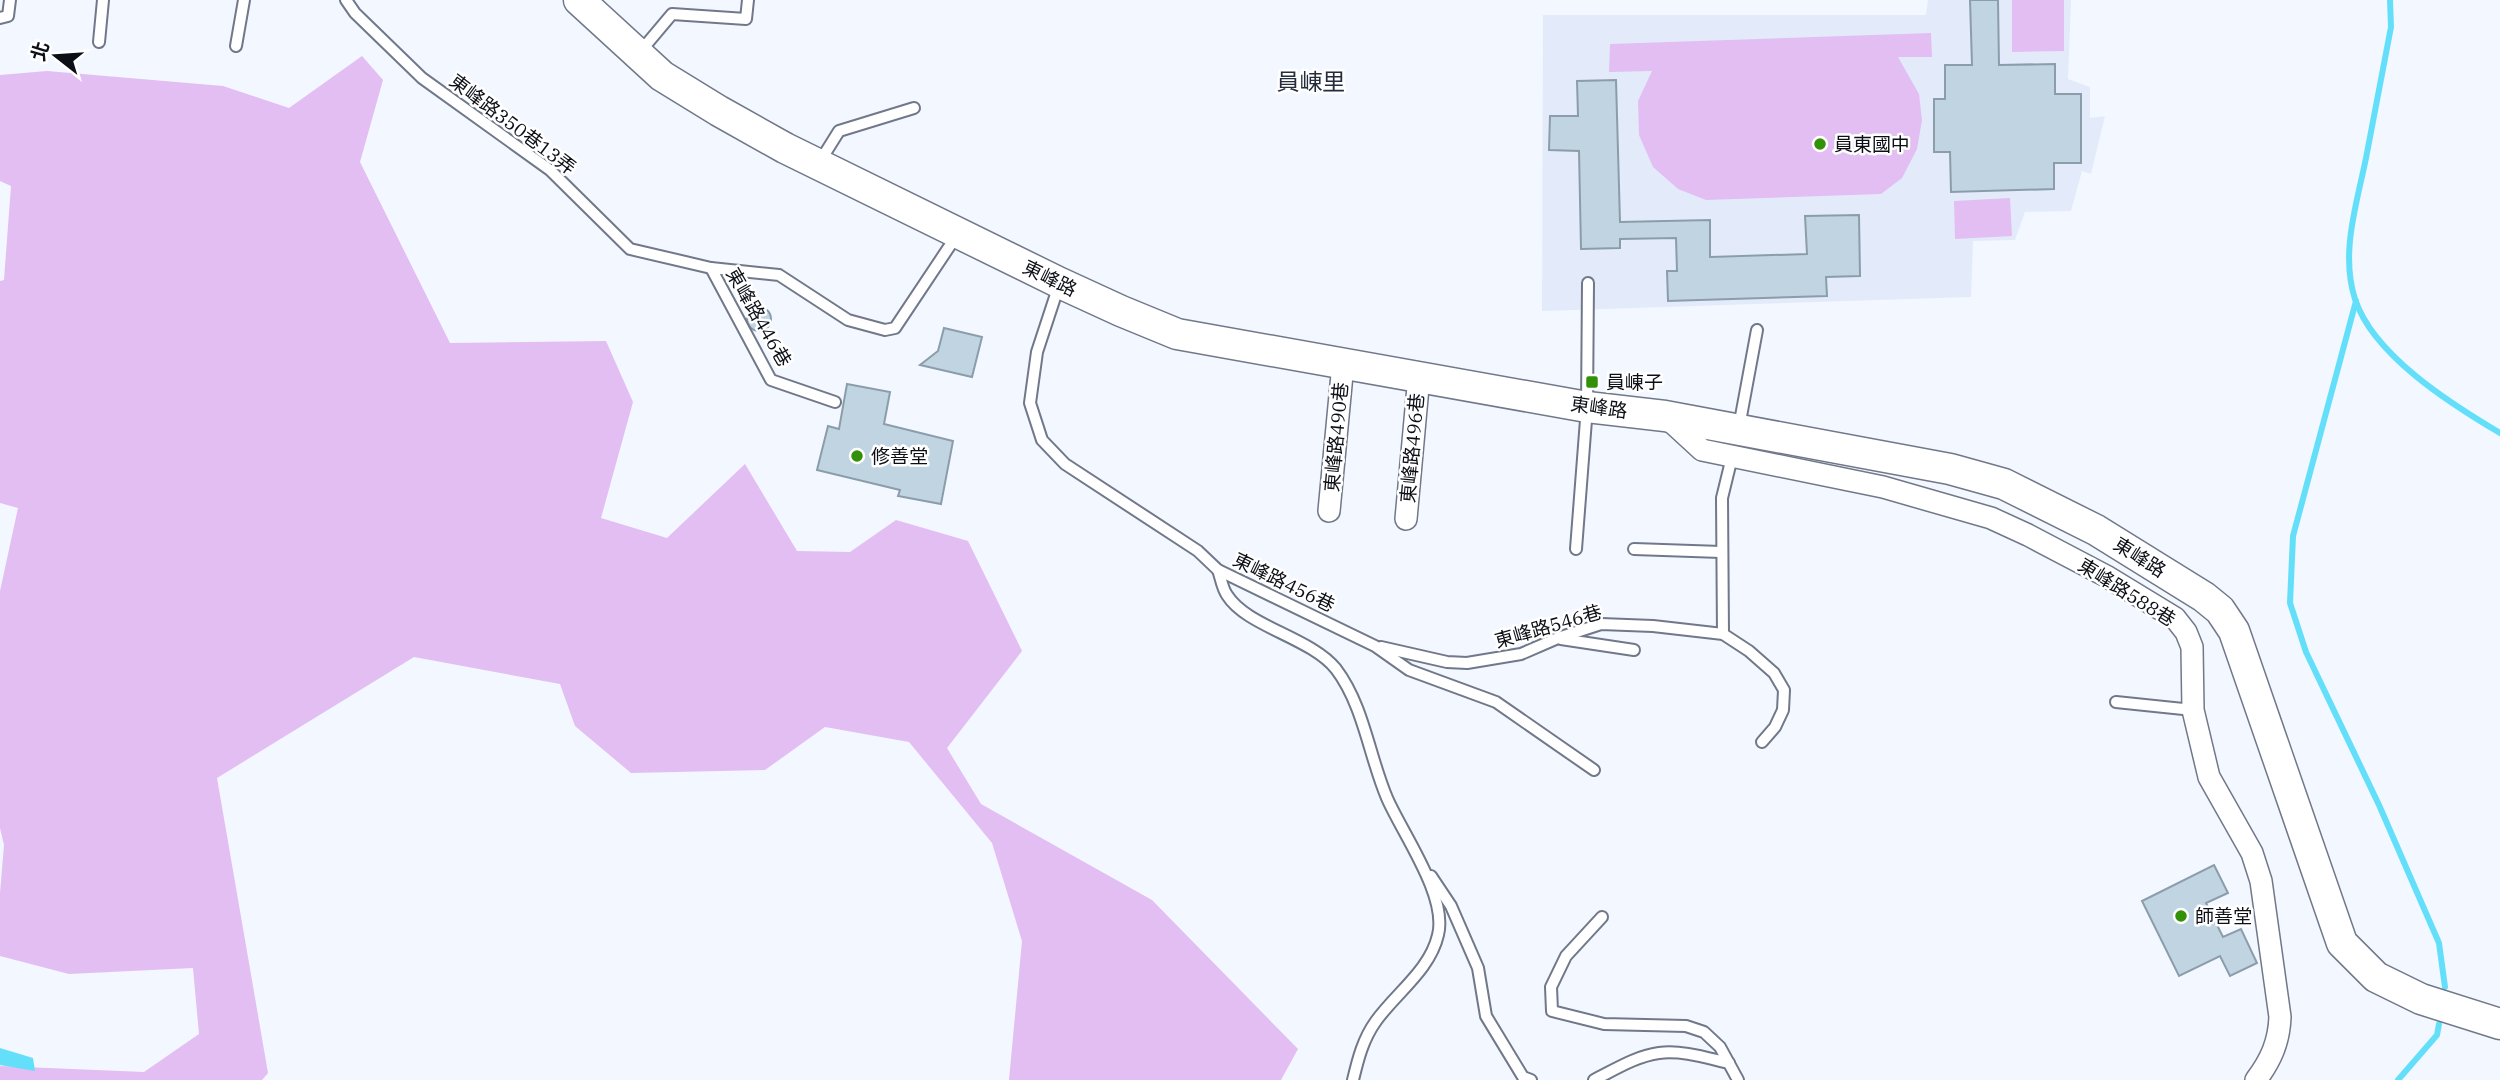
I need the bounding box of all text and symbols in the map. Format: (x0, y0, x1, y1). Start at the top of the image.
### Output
north arrow (21, 21, 91, 91)
text: 北 (25, 38, 54, 64)
district label: 員崠里 (1277, 66, 1346, 96)
street label: 東峰路350巷13弄 (445, 69, 581, 179)
place label: 員東國中 (1834, 132, 1910, 156)
marker: 員東國中 (1812, 136, 1828, 152)
street label: 東峰路 (1019, 255, 1081, 301)
street label: 東峰路446巷 (721, 263, 797, 371)
place label: 員崠子 (1606, 370, 1663, 394)
marker: 員崠子 (1584, 374, 1600, 390)
street label: 東峰路490巷 (1319, 381, 1353, 493)
street label: 東峰路 (1569, 391, 1629, 423)
street label: 東峰路496巷 (1395, 392, 1429, 504)
place label: 修善堂 (871, 444, 928, 468)
marker: 修善堂 (849, 448, 865, 464)
street label: 東峰路 (2109, 532, 2171, 582)
street label: 東峰路456巷 (1229, 547, 1339, 617)
street label: 東峰路588巷 (2074, 553, 2180, 631)
street label: 東峰路546巷 (1492, 599, 1604, 653)
place label: 師善堂 (2195, 904, 2252, 928)
marker: 師善堂 (2173, 908, 2189, 924)

